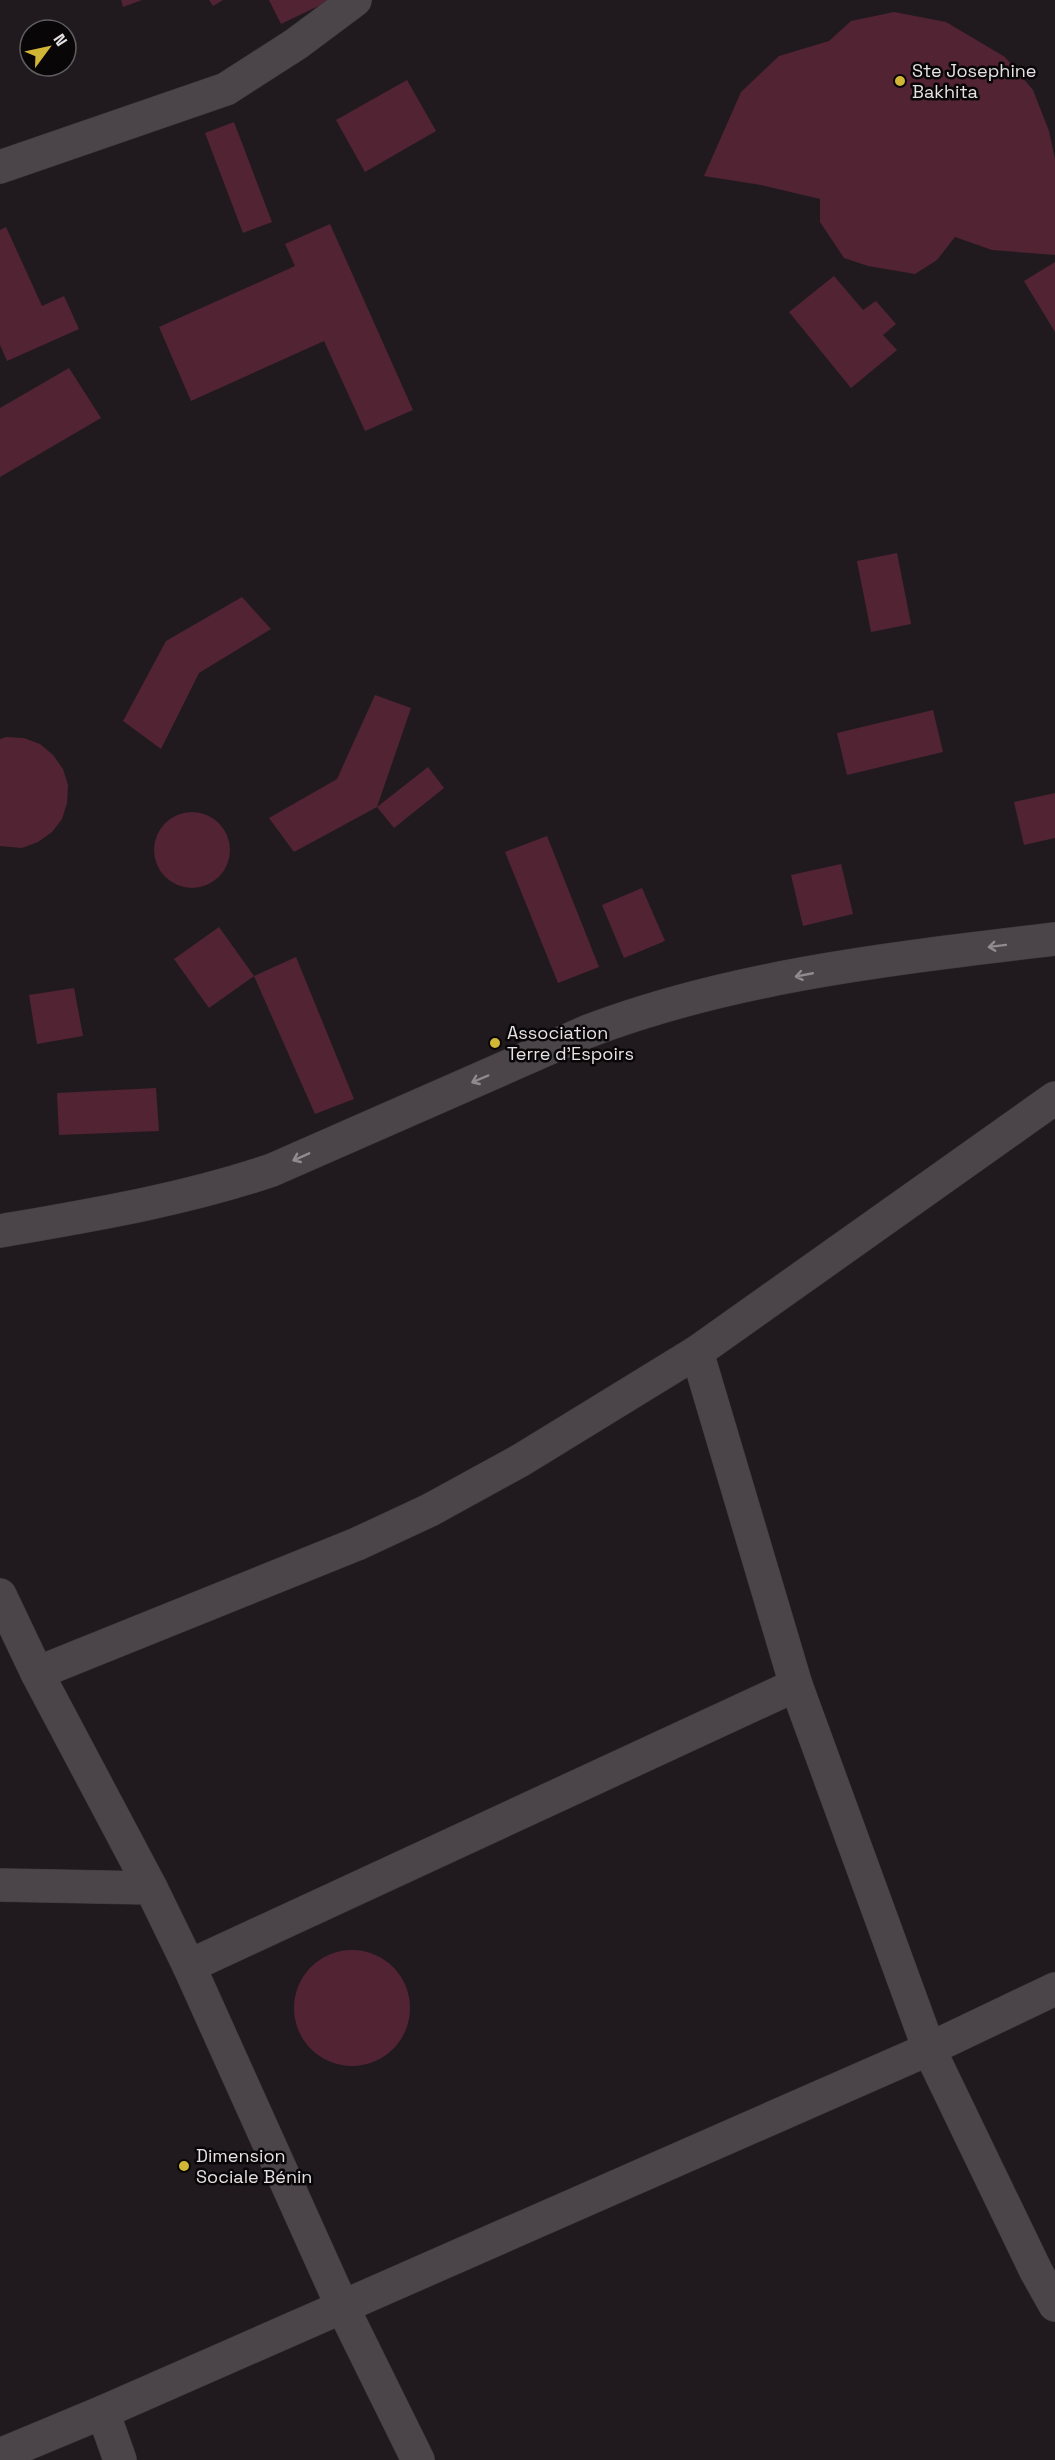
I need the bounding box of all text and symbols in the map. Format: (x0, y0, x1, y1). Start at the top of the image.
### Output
north arrow (18, 18, 78, 78)
text: N (48, 30, 72, 50)
place label: Ste Josephine Bakhita (912, 59, 1036, 103)
marker: Ste Josephine Bakhita (893, 74, 907, 88)
one-way arrow (987, 941, 1007, 952)
one-way arrow (795, 970, 814, 981)
place label: Association Terre d'Espoirs (507, 1021, 634, 1065)
marker: Association Terre d'Espoirs (488, 1036, 502, 1050)
one-way arrow (471, 1074, 489, 1085)
one-way arrow (292, 1152, 311, 1163)
place label: Dimension Sociale Bénin (196, 2144, 312, 2188)
marker: Dimension Sociale Bénin (177, 2159, 191, 2173)

